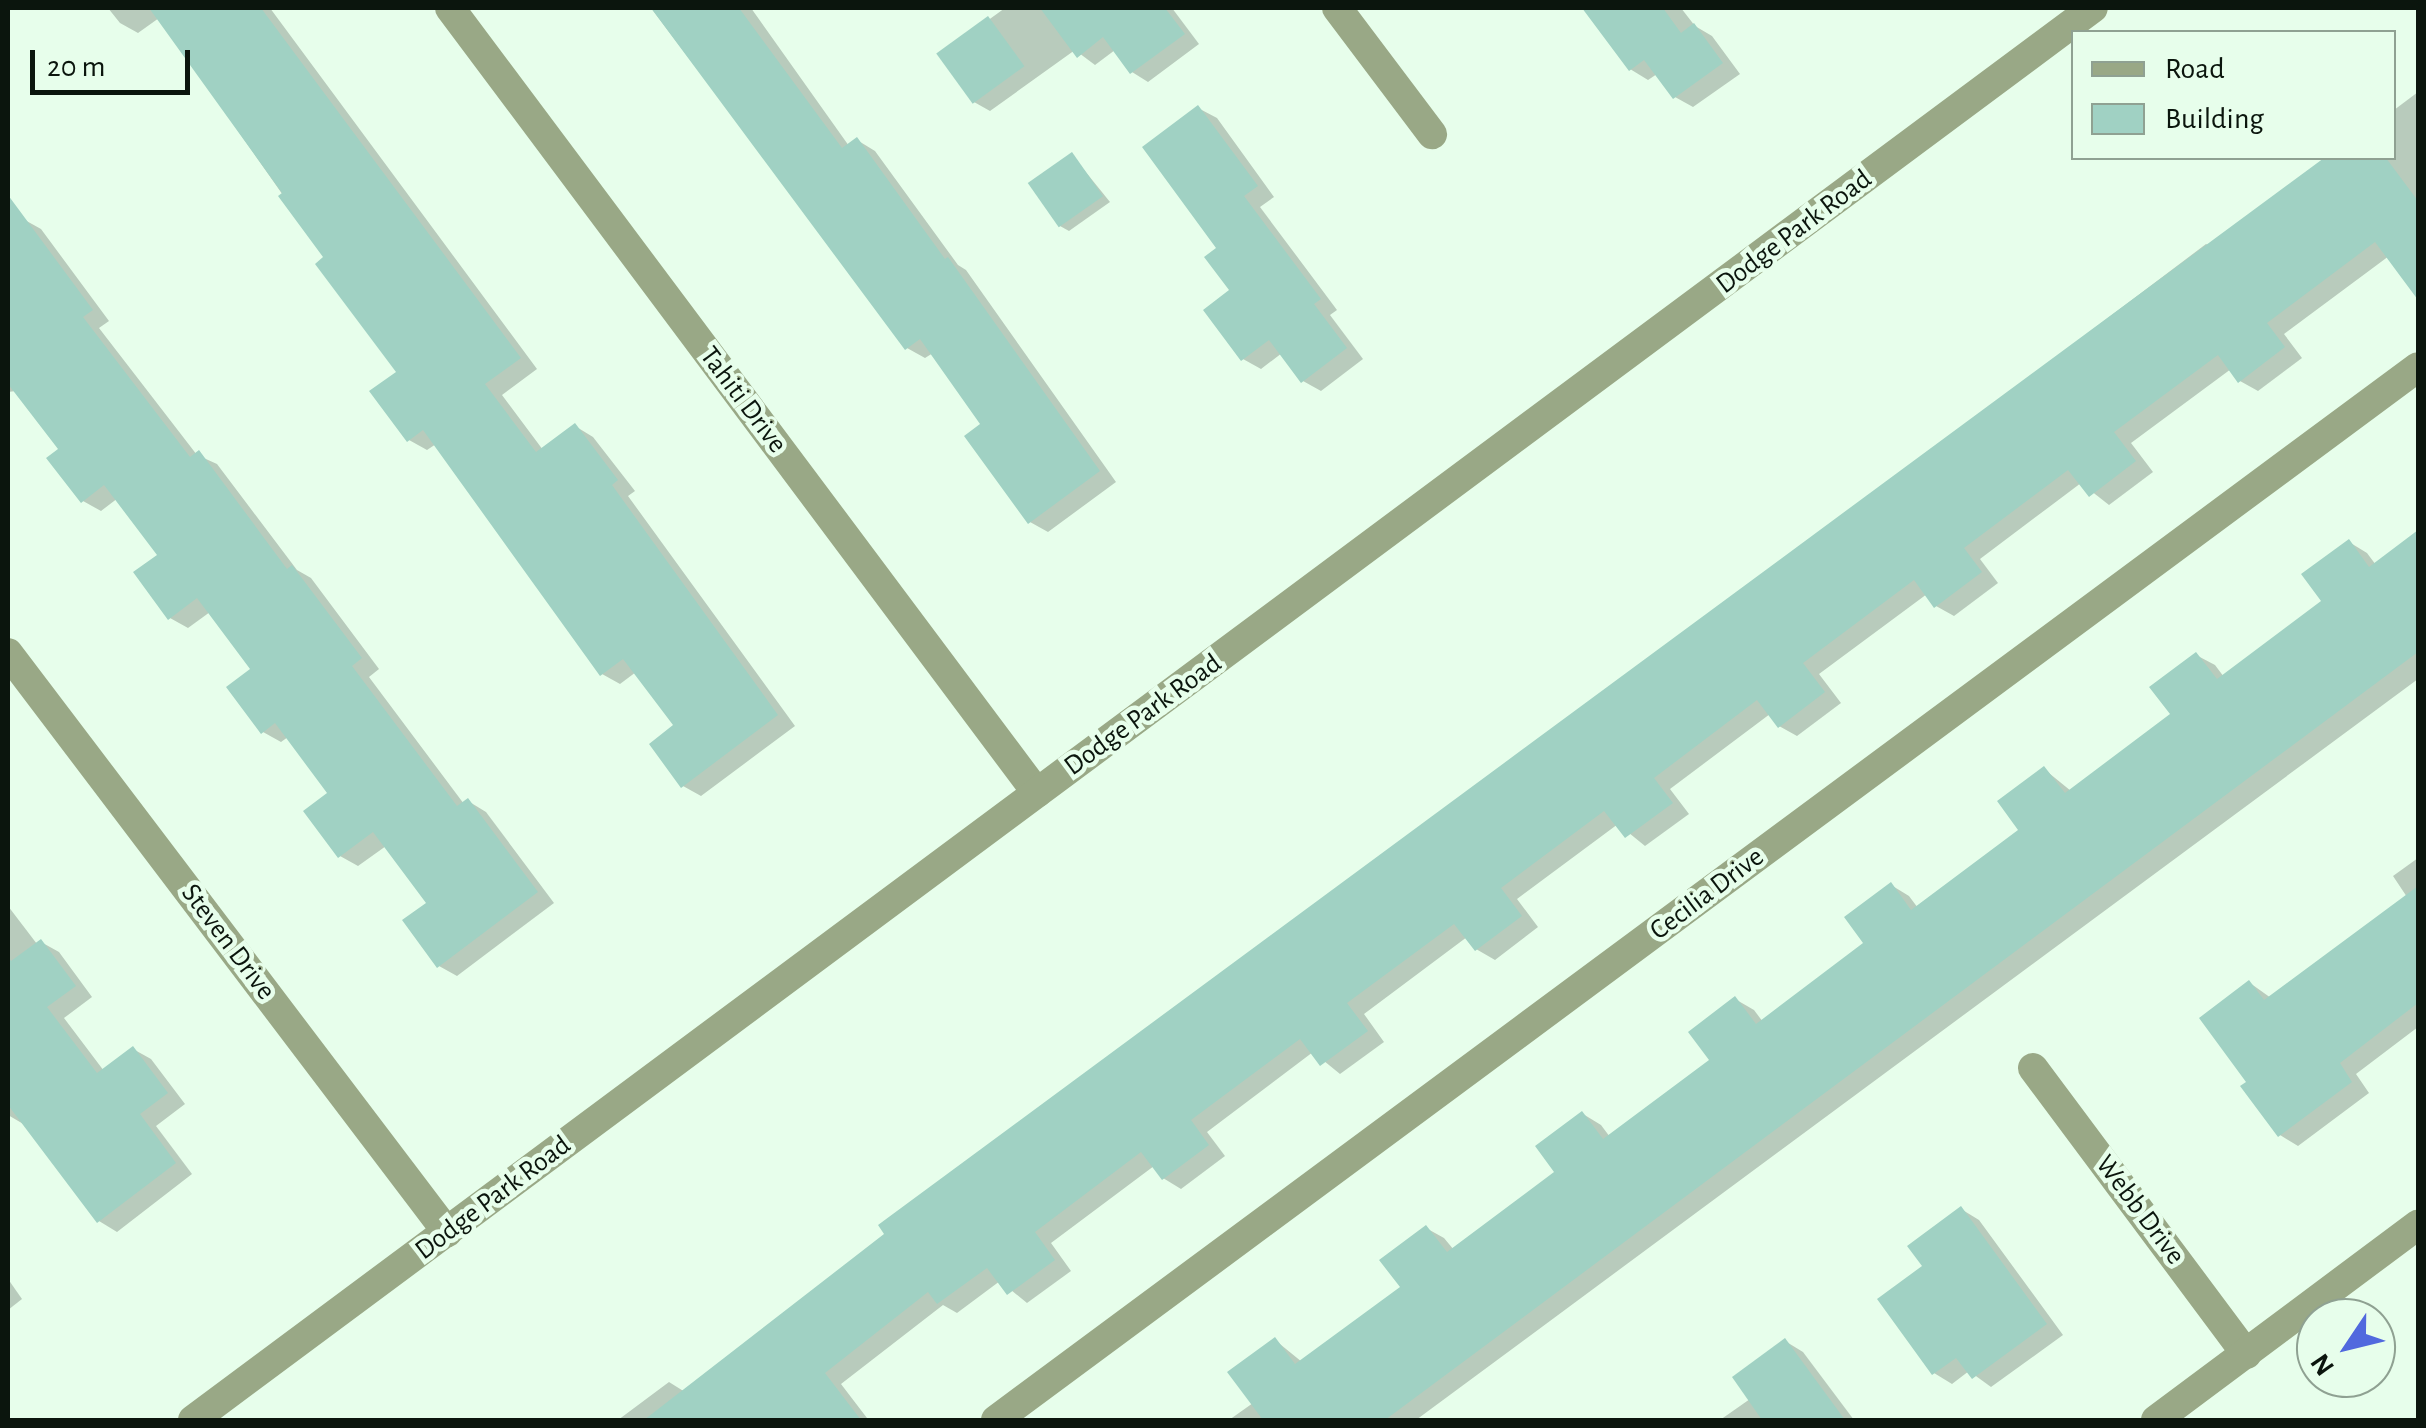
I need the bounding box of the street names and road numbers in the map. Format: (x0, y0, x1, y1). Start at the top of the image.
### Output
street label: Dodge Park Road (1710, 163, 1878, 301)
street label: Tahiti Drive (692, 340, 794, 460)
street label: Dodge Park Road (1058, 647, 1228, 783)
street label: Cecilia Drive (1643, 840, 1771, 948)
street label: Steven Drive (174, 877, 282, 1007)
street label: Dodge Park Road (409, 1129, 577, 1267)
street label: Webb Drive (2088, 1149, 2192, 1271)

